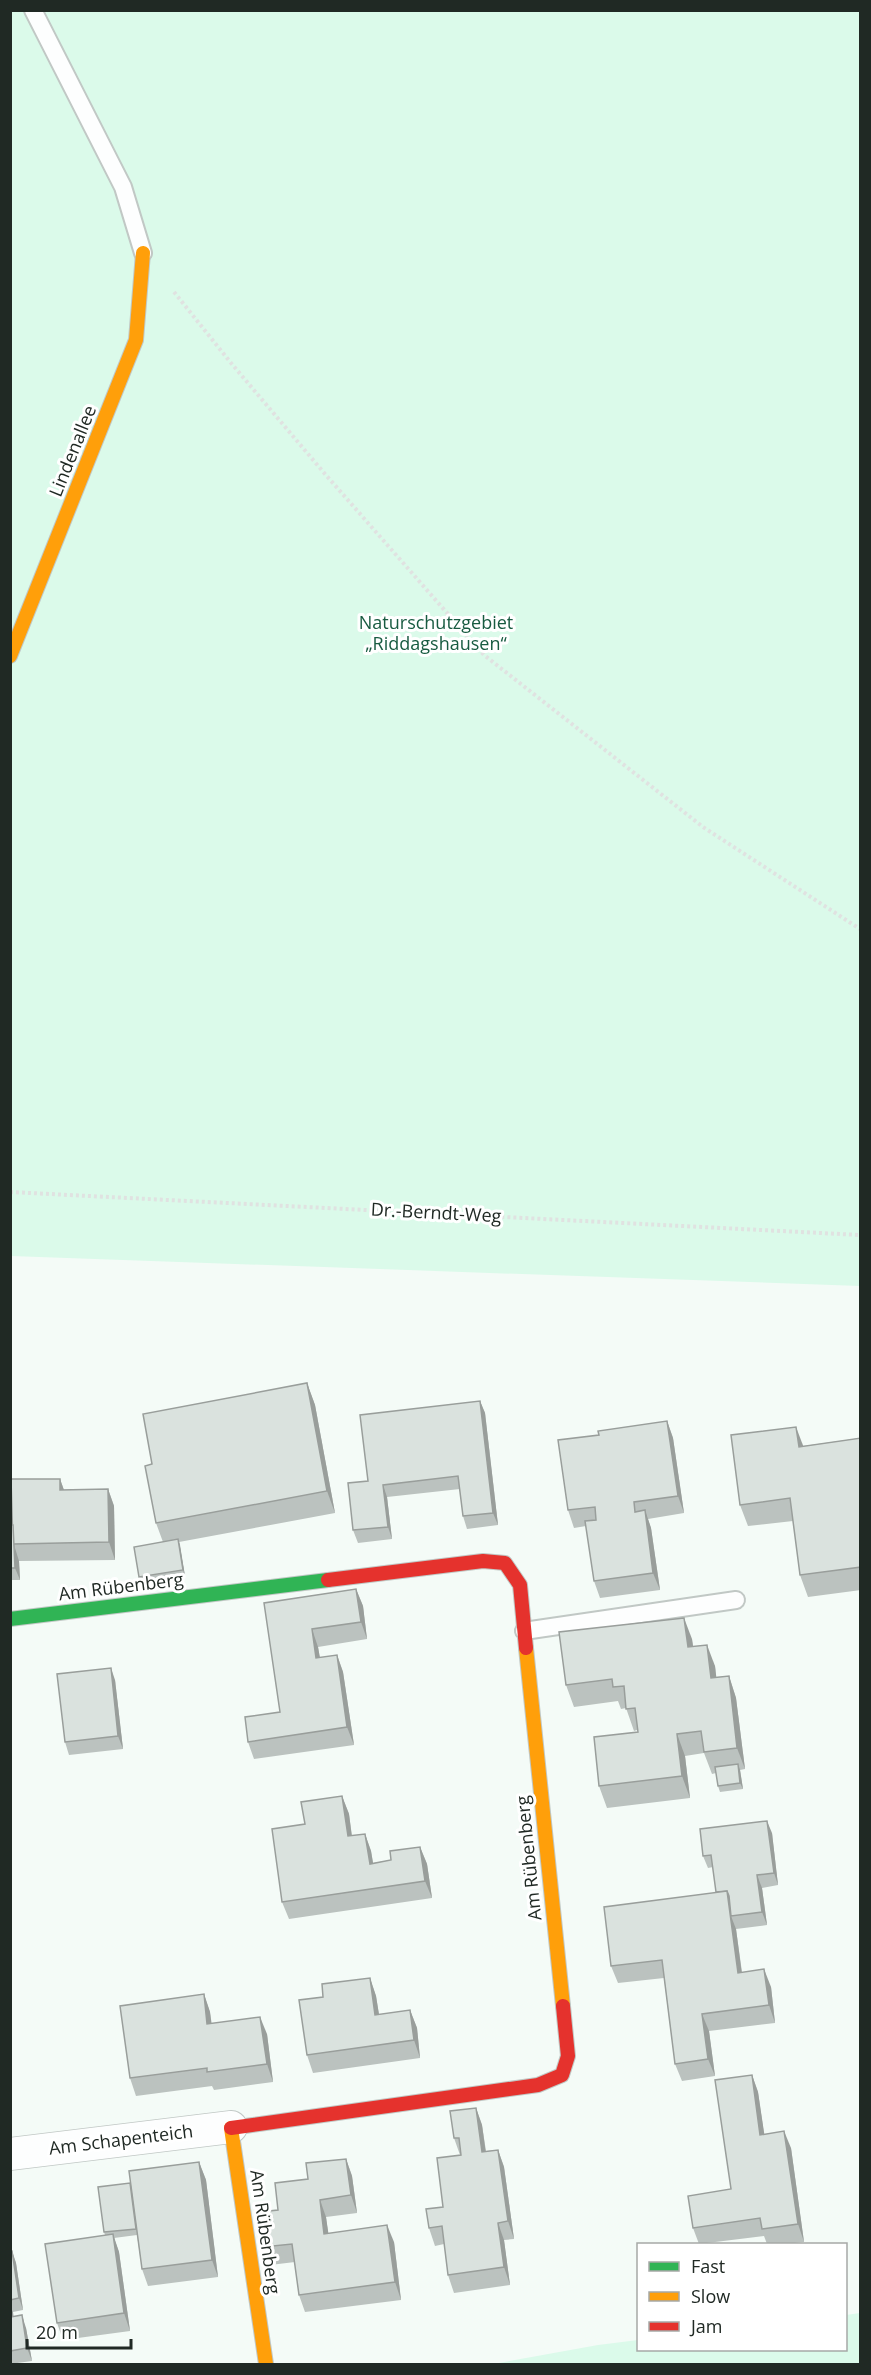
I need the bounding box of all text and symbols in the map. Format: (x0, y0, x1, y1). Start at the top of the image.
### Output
street label: Lindenallee (43, 401, 101, 500)
park label: Naturschutzgebiet „Riddagshausen“ (359, 610, 513, 655)
street label: Dr.-Berndt-Weg (370, 1197, 502, 1227)
street label: Am Rübenberg (57, 1566, 185, 1606)
street label: Am Rübenberg (510, 1794, 546, 1922)
street label: Am Schapenteich (47, 2118, 194, 2160)
street label: Am Rübenberg (245, 2168, 287, 2296)
legend (637, 2243, 847, 2351)
text: Fast (691, 2254, 725, 2278)
text: Slow (691, 2284, 730, 2308)
scale bar (27, 2312, 130, 2350)
text: Jam (689, 2314, 723, 2338)
text: 20 m (36, 2320, 78, 2344)

